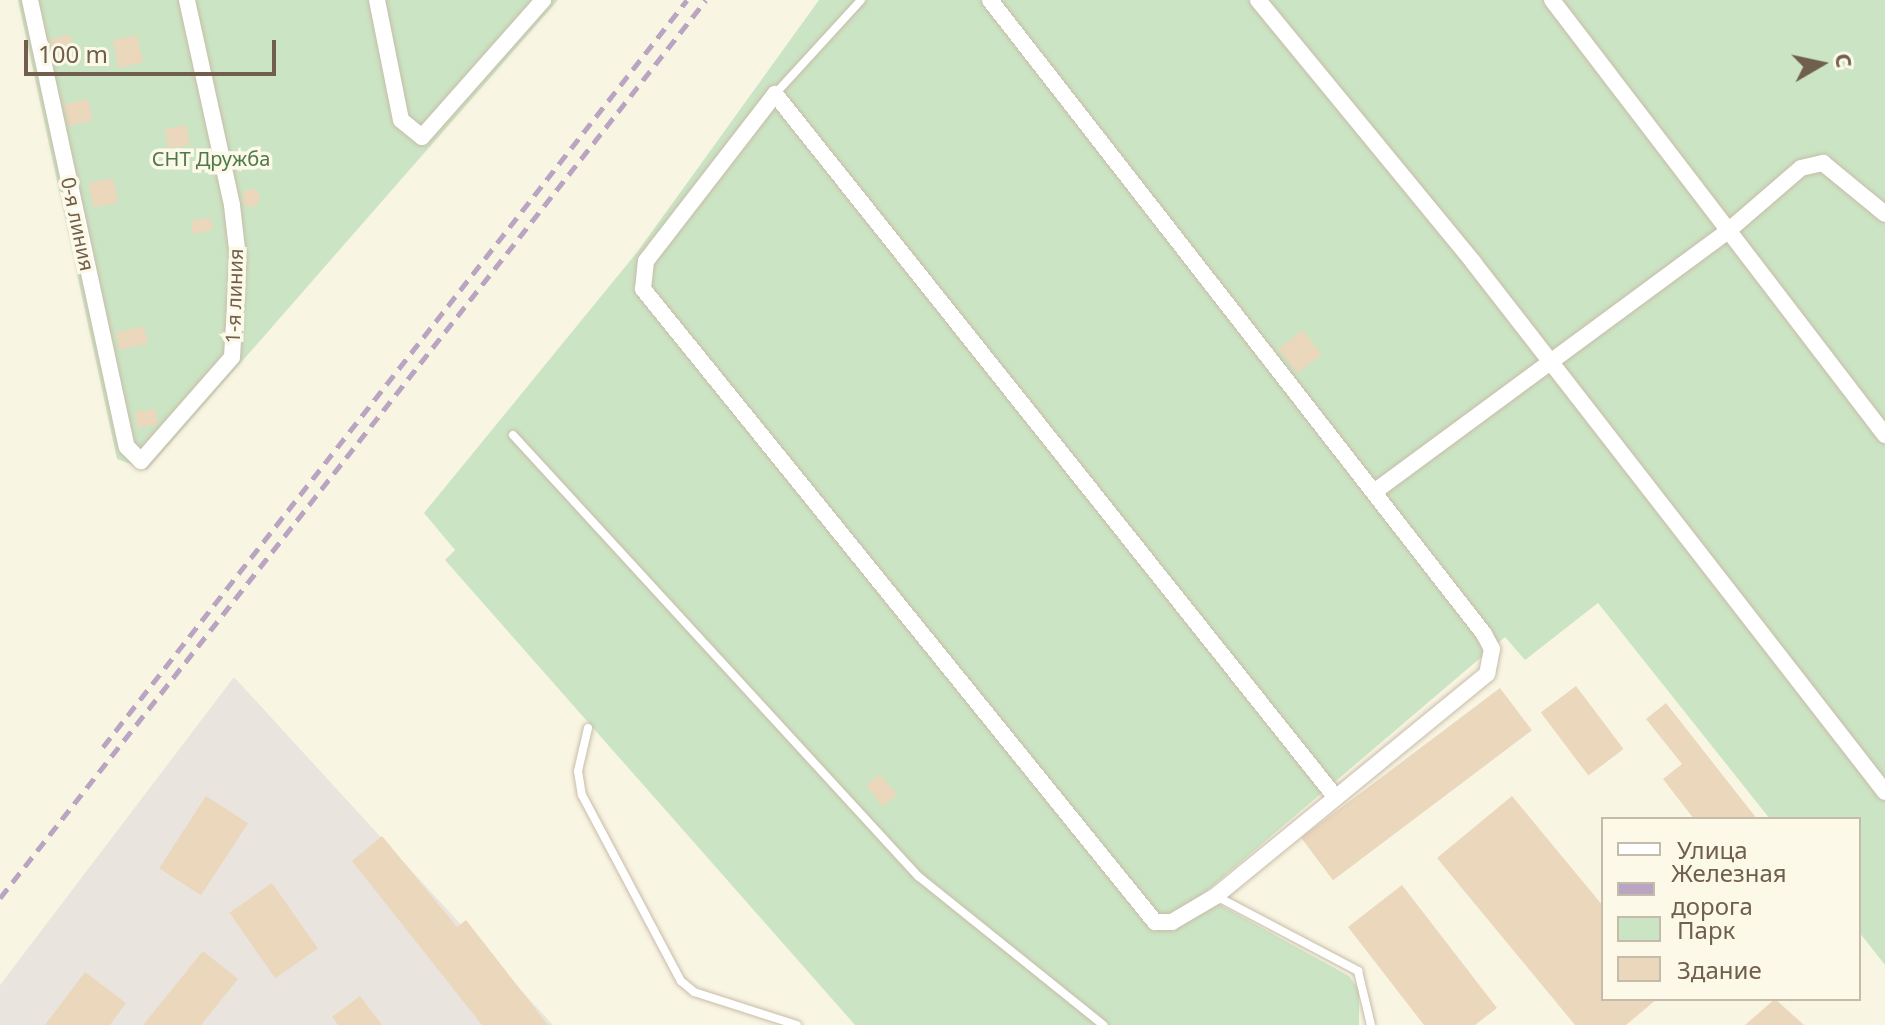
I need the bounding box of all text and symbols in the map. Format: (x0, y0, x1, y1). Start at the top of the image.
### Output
scale bar (28, 24, 280, 74)
north arrow (1781, 24, 1861, 104)
text: 100 m (38, 37, 108, 70)
text: С (1829, 51, 1861, 70)
park label: СНТ Дружба (152, 146, 270, 170)
street label: 0-я линия (56, 175, 100, 273)
street label: 1-я линия (220, 248, 248, 344)
legend (1601, 817, 1861, 1001)
text: Улица (1677, 833, 1748, 866)
text: Железная дорога (1671, 856, 1787, 922)
text: Парк (1677, 913, 1735, 946)
text: Здание (1677, 953, 1762, 986)

